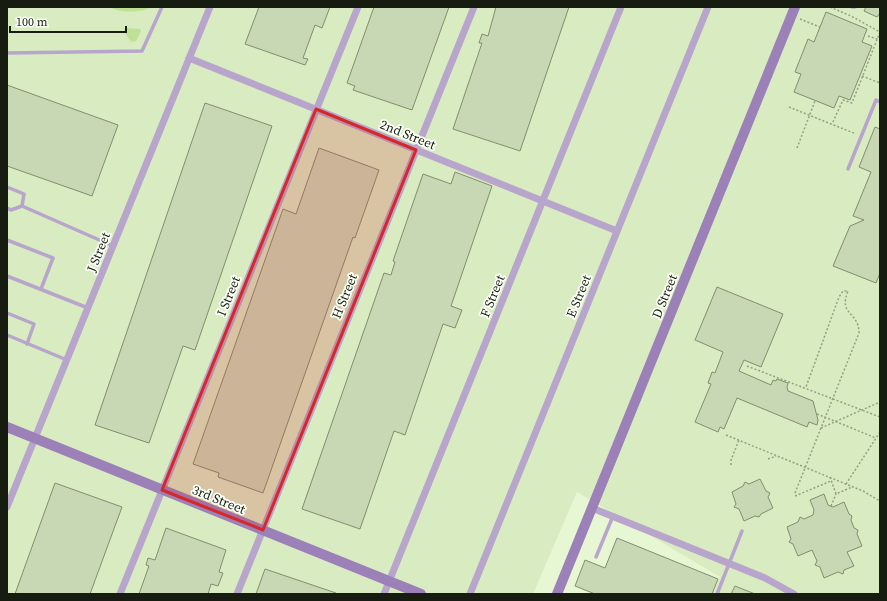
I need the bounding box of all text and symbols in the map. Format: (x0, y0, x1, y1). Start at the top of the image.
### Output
scale bar (10, 8, 126, 34)
text: 100 m (16, 14, 48, 30)
street label: 2nd Street (378, 116, 439, 154)
street label: J Street (82, 229, 114, 276)
street label: H Street (328, 271, 361, 321)
street label: D Street (648, 271, 681, 321)
street label: F Street (476, 272, 509, 320)
street label: E Street (562, 272, 595, 320)
street label: I Street (213, 273, 244, 319)
street label: 3rd Street (190, 481, 249, 518)

